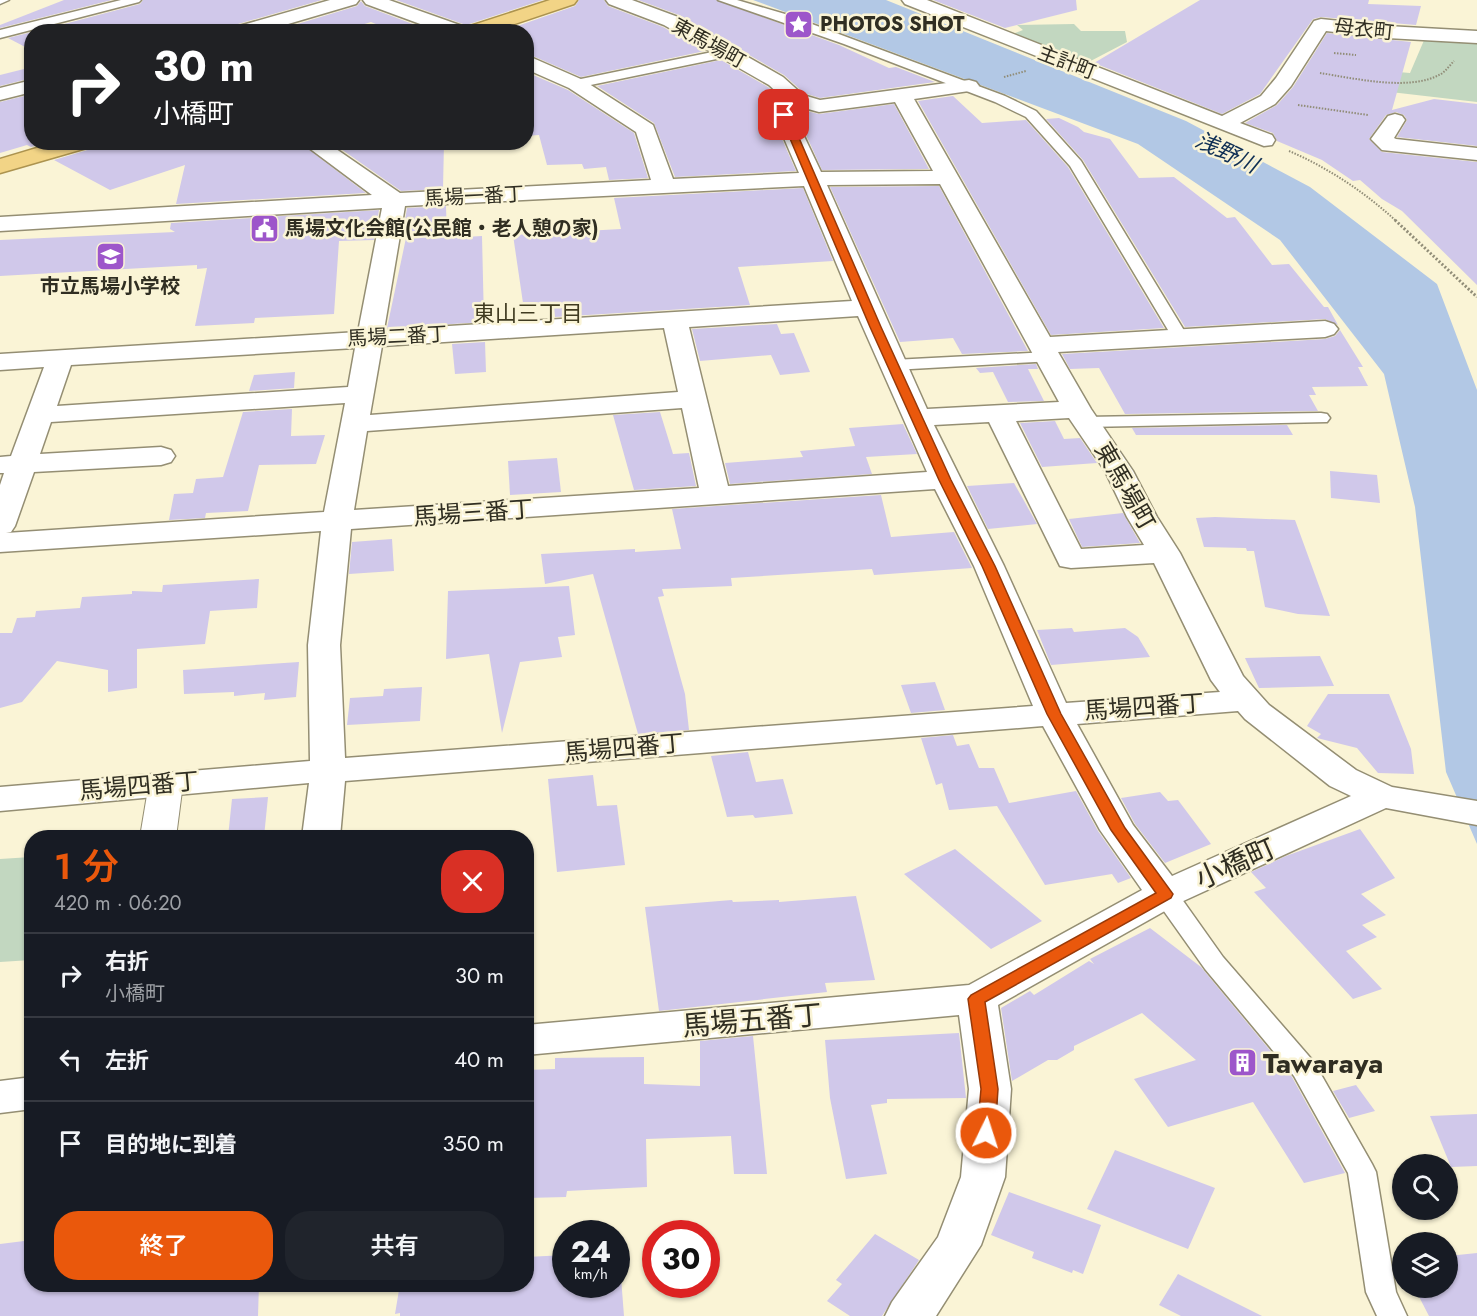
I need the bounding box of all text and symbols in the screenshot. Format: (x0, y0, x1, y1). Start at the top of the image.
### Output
place icon: PHOTOS SHOT (783, 8, 815, 40)
place label: PHOTOS SHOT (820, 10, 965, 39)
street label: 東馬場町 (667, 11, 751, 76)
street label: 母衣町 (1333, 12, 1395, 47)
text: 30 m (153, 36, 254, 97)
street label: 主計町 (1034, 38, 1100, 87)
icon: right (54, 48, 132, 126)
pin (758, 89, 809, 140)
text: 小橋町 (153, 94, 234, 133)
icon: arrive (767, 98, 800, 131)
water label: 浅野川 (1190, 124, 1265, 181)
street label: 馬場一番丁 (423, 179, 525, 214)
public building icon: 馬場文化会館(公民館・老人憩の家) (248, 212, 280, 244)
place label: 馬場文化会館(公民館・老人憩の家) (285, 214, 599, 243)
school or university icon: 市立馬場小学校 (94, 240, 126, 272)
place label: 市立馬場小学校 (40, 272, 180, 301)
district label: 東山三丁目 (473, 297, 583, 329)
street label: 馬場二番丁 (346, 319, 448, 354)
street label: 東馬場町 (1086, 435, 1165, 536)
street label: 馬場三番丁 (412, 491, 534, 534)
street label: 馬場四番丁 (1083, 685, 1205, 728)
street label: 馬場四番丁 (563, 725, 685, 770)
street label: 馬場四番丁 (78, 763, 200, 808)
street label: 小橋町 (1188, 828, 1282, 899)
text: 1 分 (54, 840, 118, 892)
button: close (441, 850, 504, 913)
text: 420 m · 06:20 (54, 889, 182, 918)
text: 右折 (105, 945, 149, 977)
icon: right (54, 959, 87, 992)
text: 30 m (455, 959, 504, 991)
text: 小橋町 (105, 979, 165, 1008)
street label: 馬場五番丁 (681, 994, 824, 1047)
icon: left (54, 1043, 87, 1076)
text: 40 m (454, 1043, 504, 1075)
place label: Tawaraya (1263, 1043, 1383, 1084)
text: 左折 (105, 1044, 149, 1076)
building icon: Tawaraya (1226, 1047, 1258, 1079)
position arrow (954, 1101, 1018, 1165)
icon: arrive (54, 1127, 87, 1160)
text: 350 m (443, 1127, 504, 1159)
text: 目的地に到着 (105, 1128, 237, 1160)
map controls (1392, 1154, 1458, 1298)
button: search (1392, 1154, 1458, 1220)
button: 終了 (54, 1211, 273, 1280)
button: 共有 (285, 1211, 504, 1280)
speed limit sign: 30 (642, 1220, 720, 1298)
text: 24 (571, 1230, 611, 1273)
button: layers (1392, 1232, 1458, 1298)
text: km/h (574, 1263, 608, 1285)

